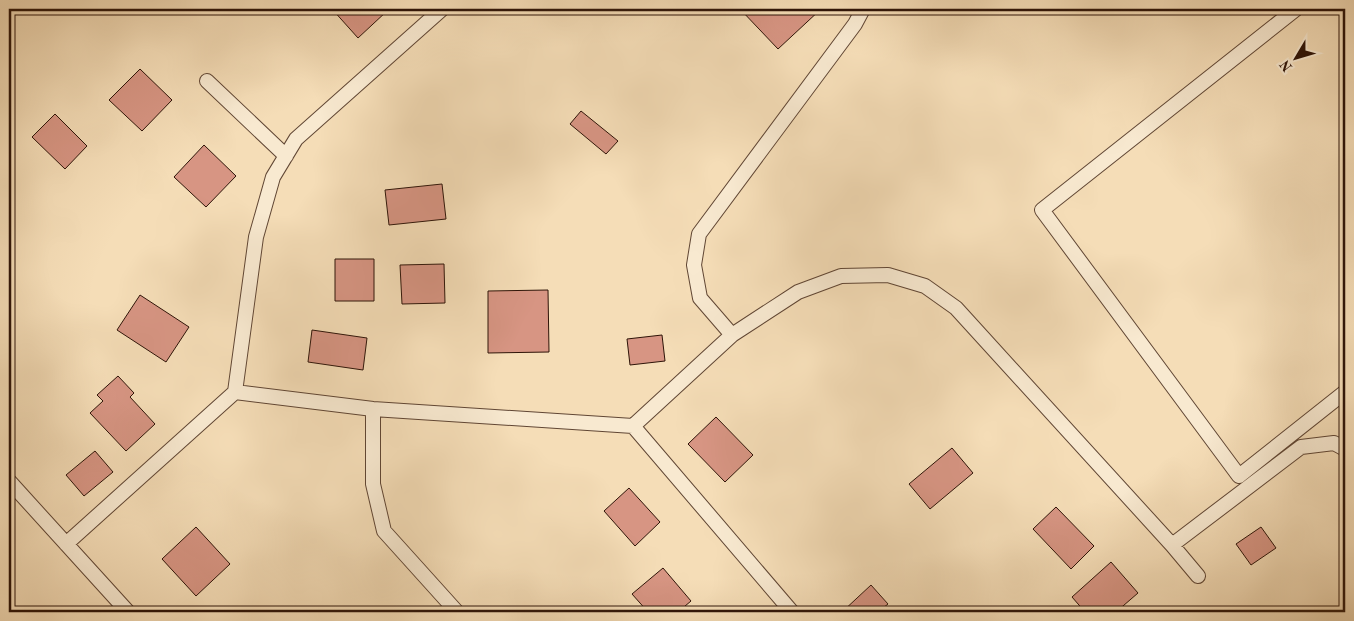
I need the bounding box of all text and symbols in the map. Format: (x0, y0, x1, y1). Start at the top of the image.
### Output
north arrow (1272, 32, 1322, 82)
text: N (1278, 57, 1295, 74)

